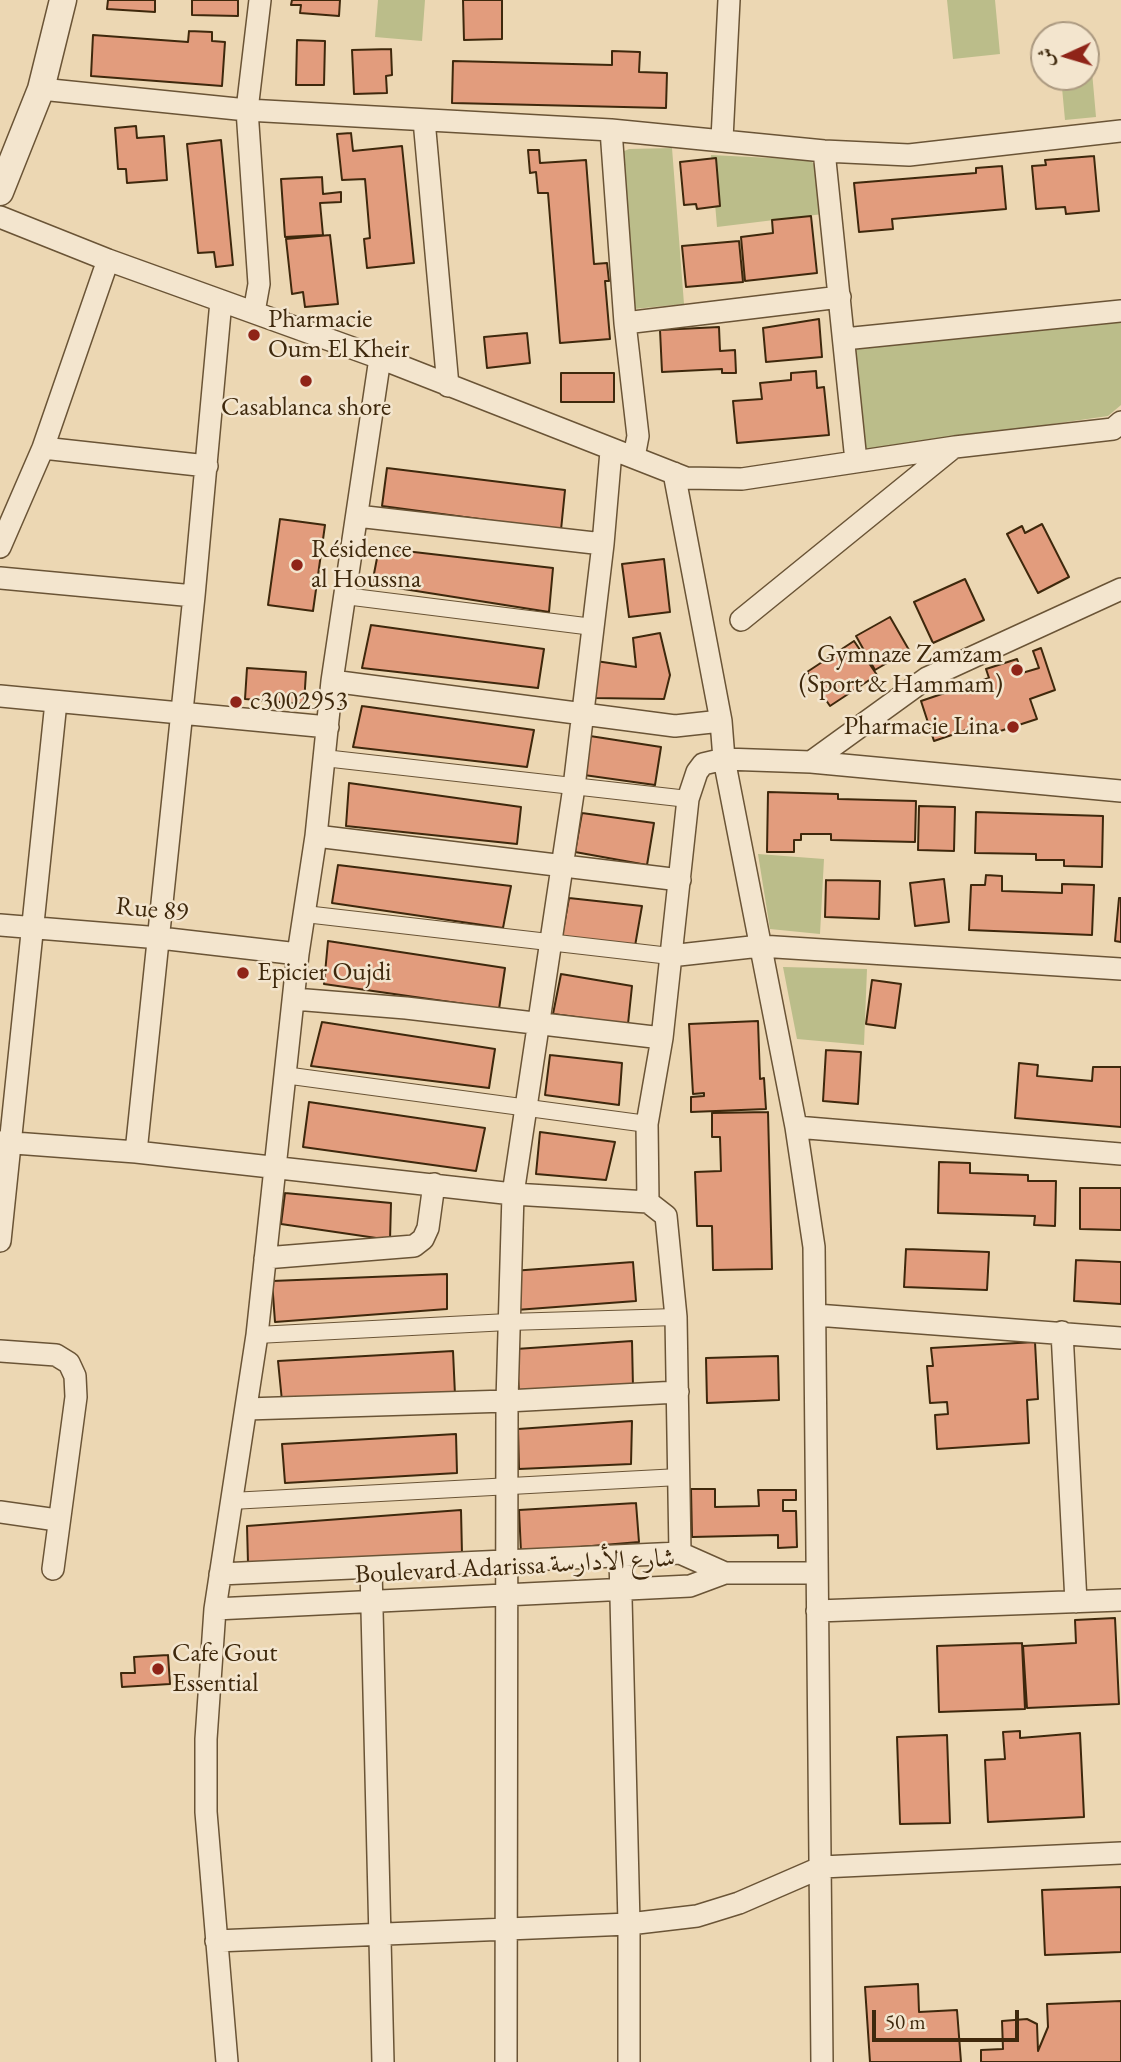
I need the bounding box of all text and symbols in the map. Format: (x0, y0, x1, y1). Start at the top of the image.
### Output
north arrow (1030, 21, 1100, 91)
text: ش (1032, 47, 1059, 68)
place label: Pharmacie Oum El Kheir (268, 304, 409, 366)
marker: Pharmacie Oum El Kheir (246, 327, 262, 343)
marker: Casablanca shore (298, 373, 314, 389)
place label: Casablanca shore (221, 392, 391, 424)
place label: Résidence al Houssna (311, 534, 421, 596)
marker: Résidence al Houssna (289, 557, 305, 573)
place label: Gymnaze Zamzam (Sport & Hammam) (799, 639, 1003, 700)
marker: Gymnaze Zamzam (Sport & Hammam) (1009, 662, 1025, 678)
place label: c3002953 (250, 686, 348, 718)
marker: c3002953 (228, 694, 244, 710)
place label: Pharmacie Lina (844, 711, 999, 743)
marker: Pharmacie Lina (1005, 719, 1021, 735)
street label: Rue 89 (115, 891, 189, 929)
place label: Epicier Oujdi (257, 957, 391, 989)
marker: Epicier Oujdi (235, 965, 251, 981)
street label: Boulevard Adarissa شارع الأدارسة (354, 1543, 676, 1591)
place label: Cafe Gout Essential (172, 1638, 277, 1700)
marker: Cafe Gout Essential (150, 1661, 166, 1677)
scale bar (876, 1996, 1023, 2040)
text: 50 m (885, 2008, 926, 2035)

